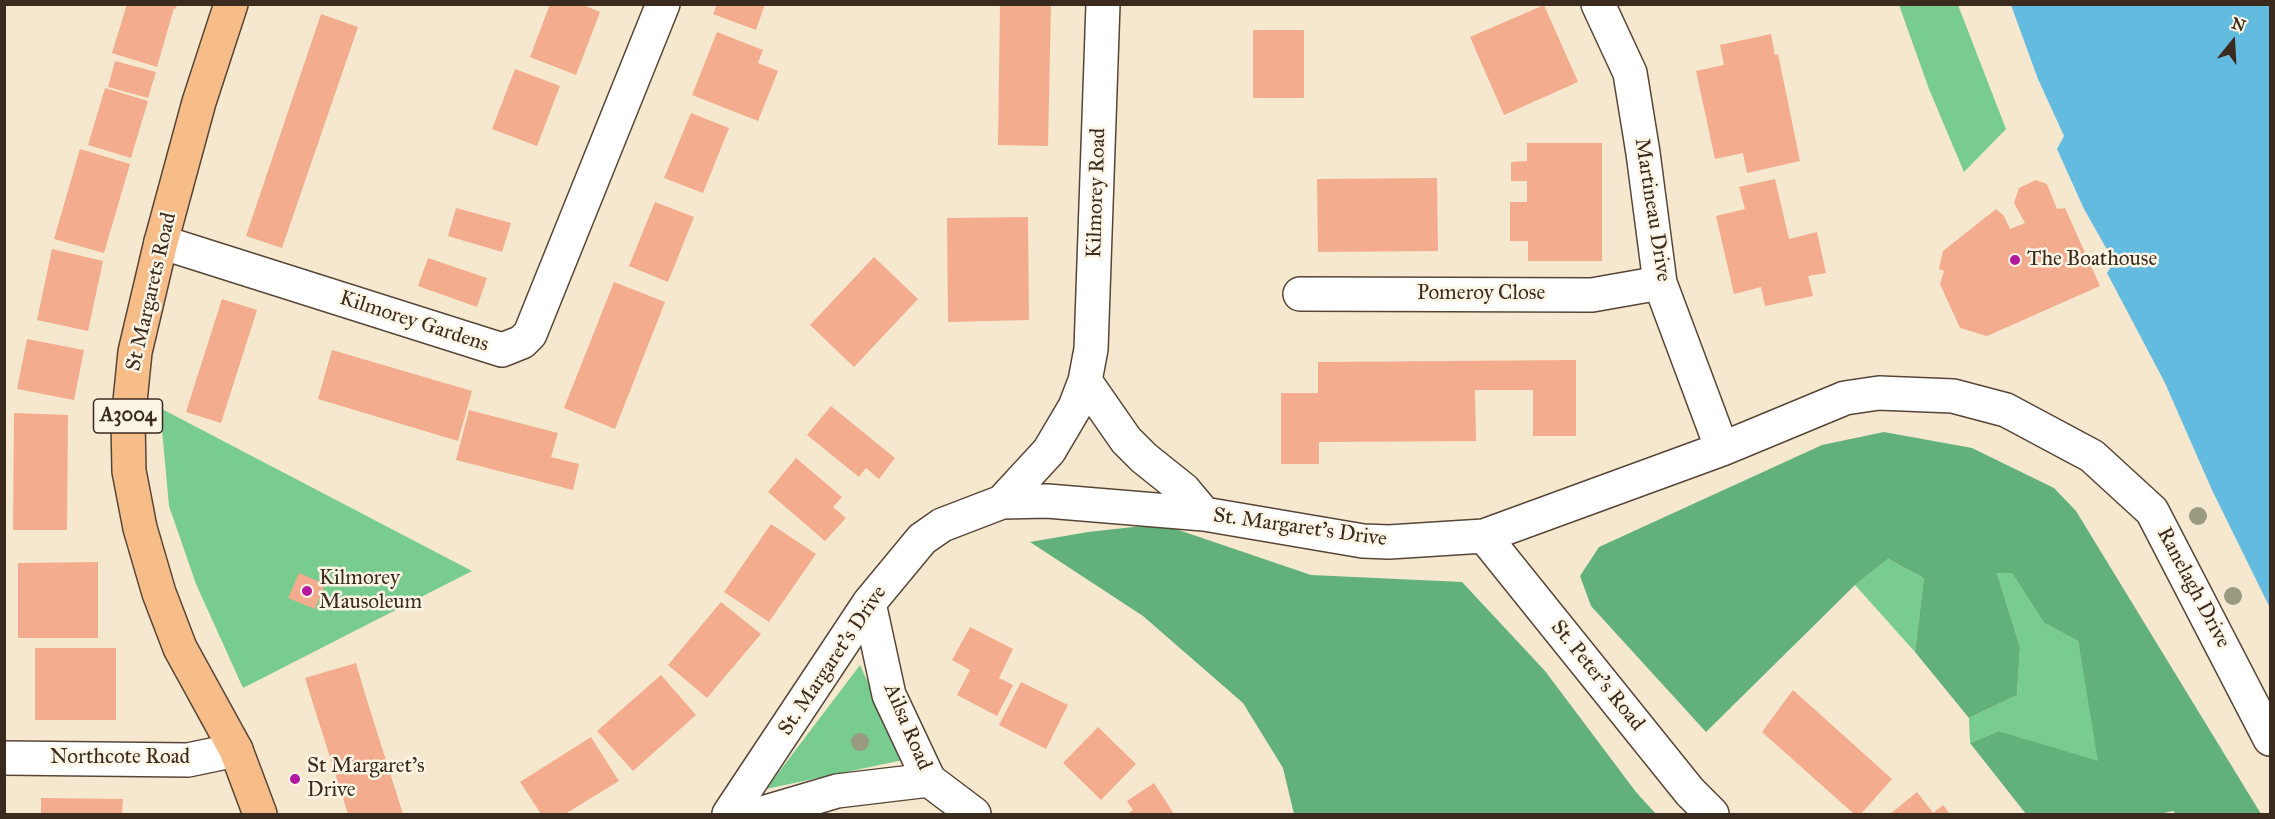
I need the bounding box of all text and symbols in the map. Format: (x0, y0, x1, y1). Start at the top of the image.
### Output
north arrow (2203, 12, 2263, 72)
text: N (2229, 13, 2248, 36)
street label: Kilmorey Road (1082, 128, 1112, 258)
street label: Martineau Drive (1628, 137, 1676, 283)
street label: St Margarets Road (122, 210, 182, 374)
place label: The Boathouse (2027, 247, 2157, 273)
marker: The Boathouse (2008, 253, 2022, 267)
street label: Pomeroy Close (1417, 281, 1545, 307)
street label: Kilmorey Gardens (336, 286, 492, 358)
road number: A3004 (94, 399, 162, 433)
street label: St. Margaret's Drive (1212, 503, 1388, 553)
street label: Ranelagh Drive (2151, 523, 2235, 653)
place label: Kilmorey Mausoleum (319, 566, 422, 616)
street label: St. Margaret's Drive (774, 581, 892, 741)
marker: Kilmorey Mausoleum (300, 584, 314, 598)
street label: St. Peter's Road (1545, 616, 1649, 736)
street label: Ailsa Road (878, 680, 936, 774)
street label: Northcote Road (50, 745, 190, 771)
place label: St Margaret's Drive (307, 754, 425, 804)
marker: St Margaret's Drive (288, 772, 302, 786)

